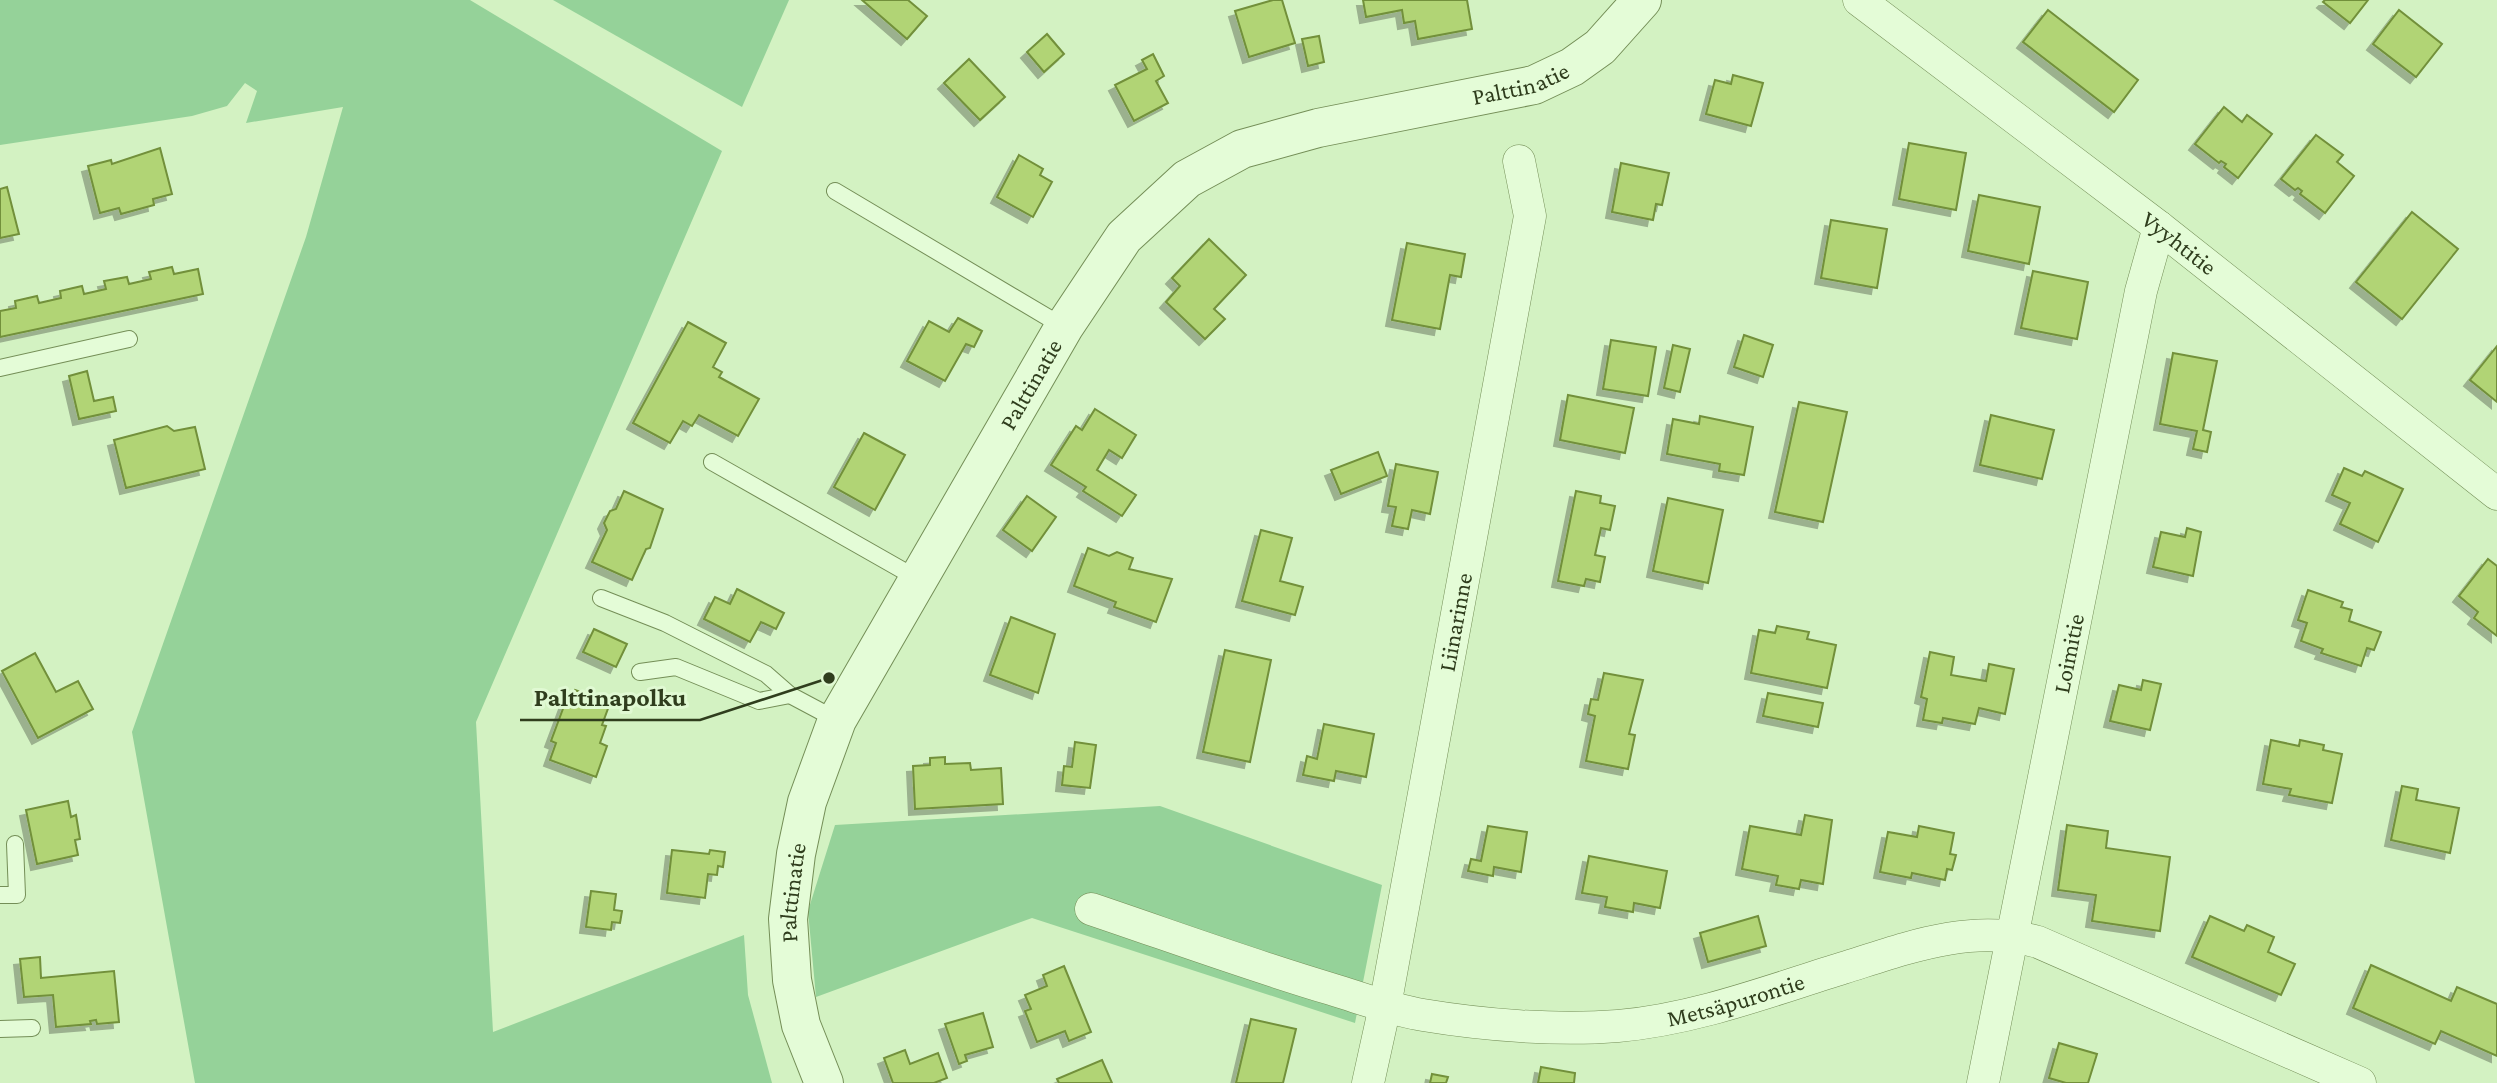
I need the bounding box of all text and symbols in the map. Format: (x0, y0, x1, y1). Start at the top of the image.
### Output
street label: Palttinatie (1470, 56, 1573, 110)
street label: Vyyhtitie (2137, 205, 2222, 280)
street label: Palttinatie (994, 334, 1067, 434)
street label: Liinarinne (1433, 571, 1477, 674)
street label: Loimitie (2047, 611, 2089, 695)
callout: Palttinapolku (520, 673, 700, 720)
text: Palttinapolku (534, 683, 686, 712)
street label: Palttinatie (774, 840, 811, 943)
street label: Metsäpurontie (1664, 967, 1808, 1032)

